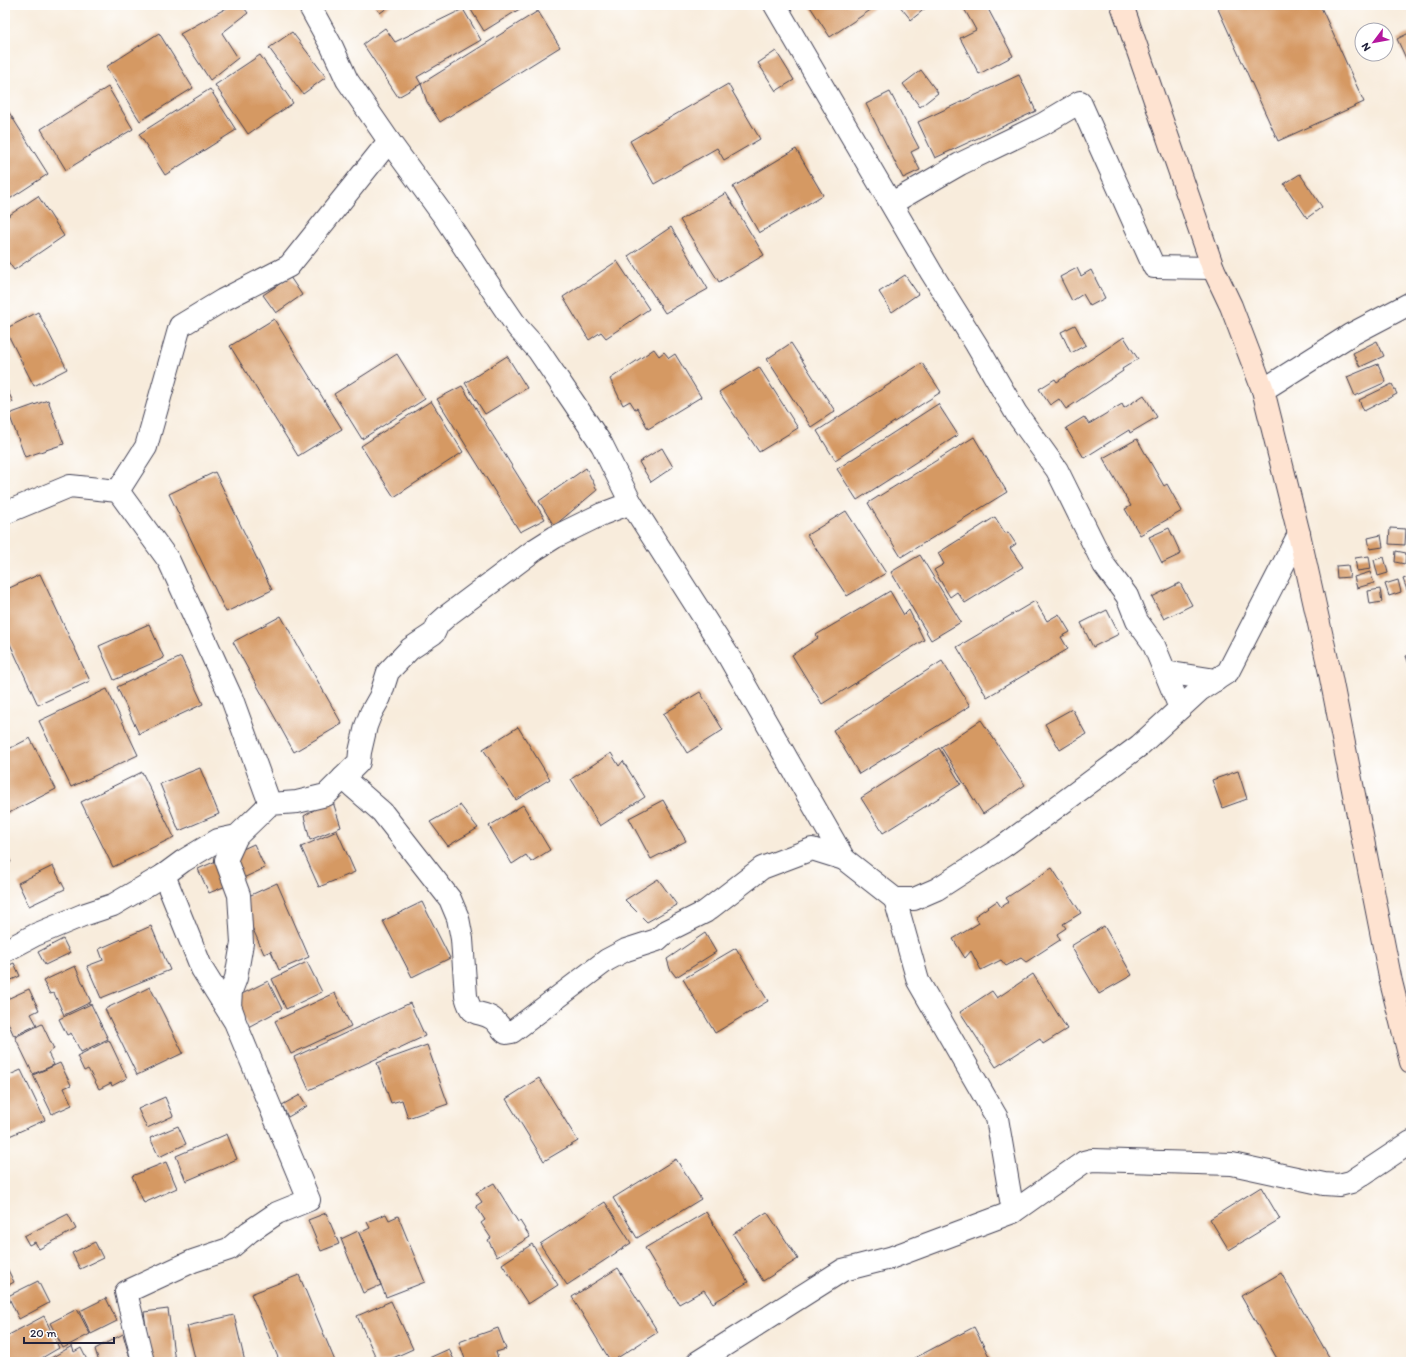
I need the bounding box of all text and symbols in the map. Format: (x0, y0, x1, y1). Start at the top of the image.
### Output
north arrow (1354, 22, 1394, 62)
text: N (1358, 40, 1373, 54)
scale bar (24, 1319, 114, 1345)
text: 20 m (30, 1326, 57, 1340)

